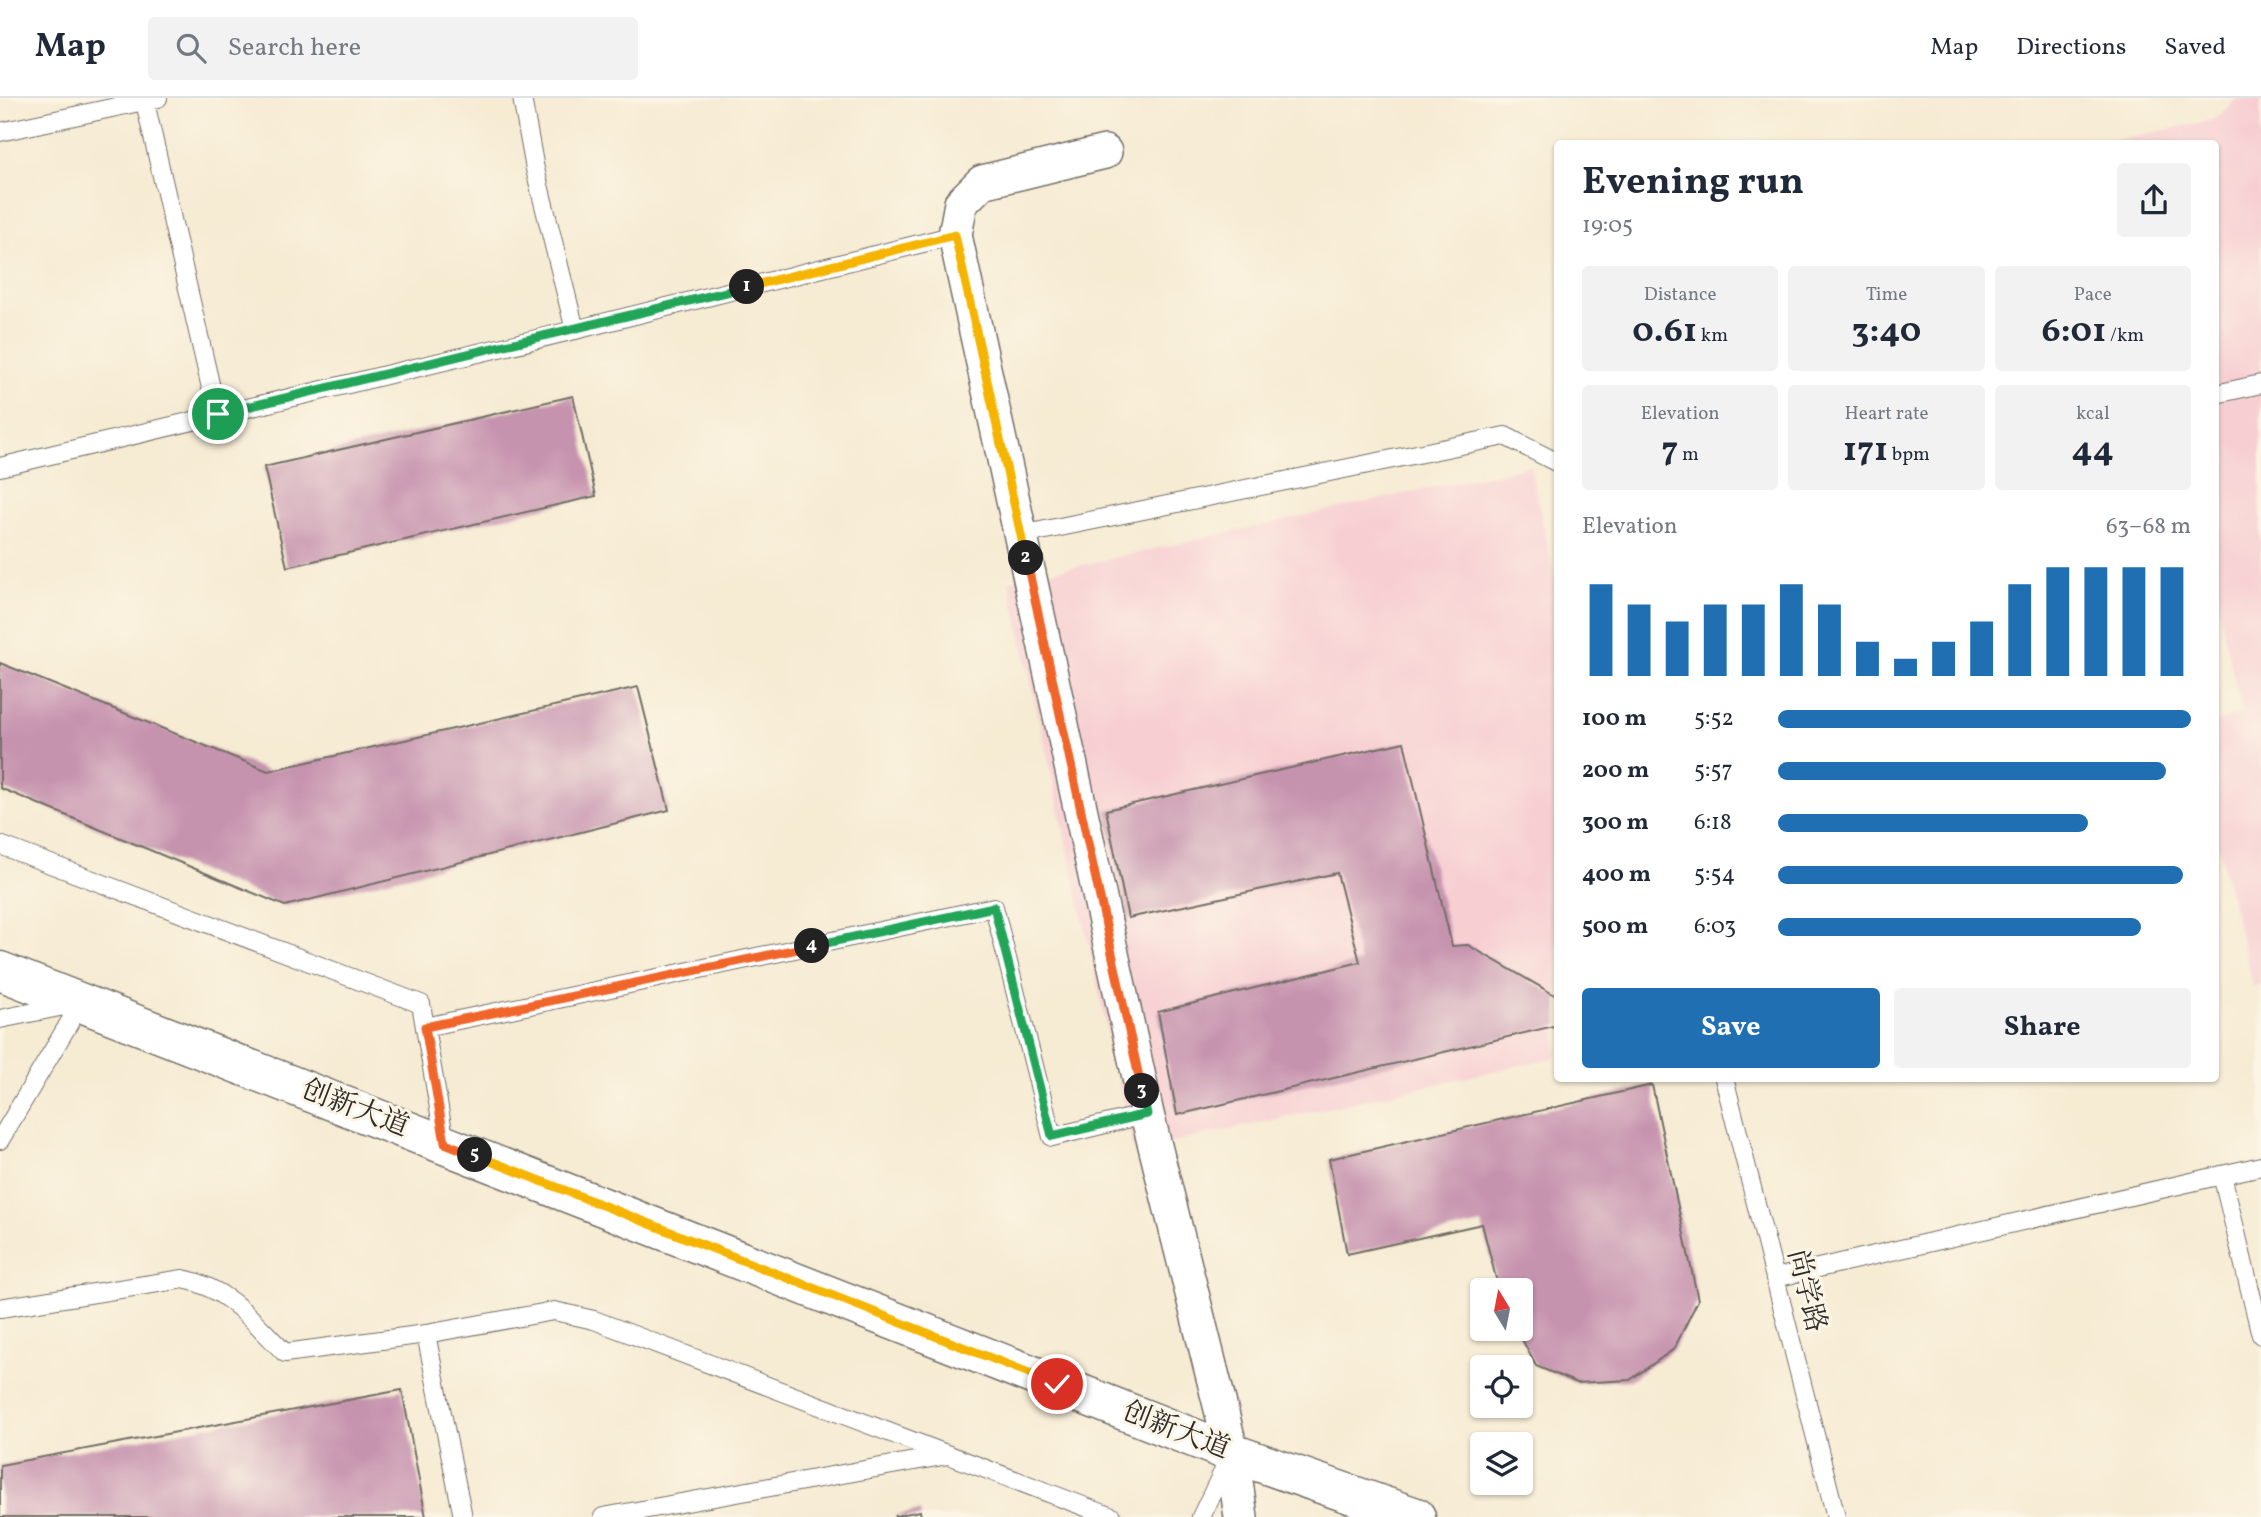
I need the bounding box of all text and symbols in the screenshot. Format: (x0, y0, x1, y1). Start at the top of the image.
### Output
search box (148, 17, 638, 80)
text: Map (35, 25, 106, 71)
icon: search (172, 29, 210, 67)
text: Search here (228, 30, 361, 66)
text: Map (1930, 31, 1978, 65)
text: Directions (2016, 31, 2126, 65)
text: Saved (2164, 31, 2226, 65)
text: Evening run (1582, 157, 1804, 210)
button: share (2117, 163, 2191, 237)
text: 19:05 (1582, 210, 1633, 242)
pin: 1 (730, 270, 764, 304)
text: 1 (743, 273, 750, 299)
text: Distance (1644, 282, 1717, 308)
text: Time (1866, 282, 1907, 308)
text: Pace (2074, 282, 2112, 308)
text: 0.61 (1632, 308, 1697, 356)
text: 3:40 (1852, 308, 1921, 356)
text: 6:01 (2041, 308, 2106, 356)
text: km (1697, 323, 1728, 349)
text: /km (2106, 323, 2144, 349)
pin (188, 384, 248, 444)
icon: arrive (199, 395, 237, 433)
text: Elevation (1641, 401, 1720, 427)
text: Heart rate (1845, 401, 1928, 427)
text: kcal (2076, 401, 2110, 427)
text: 7 (1661, 427, 1678, 475)
text: 171 (1843, 427, 1888, 475)
text: 44 (2072, 427, 2114, 475)
text: m (1678, 442, 1699, 468)
text: bpm (1888, 442, 1930, 468)
text: Elevation (1582, 511, 1678, 543)
text: 63–68 m (2106, 511, 2191, 543)
pin: 2 (1009, 540, 1044, 575)
text: 2 (1021, 544, 1030, 570)
text: 100 m (1582, 703, 1647, 735)
text: 5:52 (1694, 703, 1734, 735)
text: 200 m (1582, 755, 1649, 787)
text: 5:57 (1694, 755, 1733, 787)
text: 300 m (1582, 807, 1649, 839)
text: 6:18 (1694, 807, 1732, 839)
text: 400 m (1582, 859, 1651, 891)
text: 5:54 (1694, 859, 1735, 891)
text: 500 m (1582, 911, 1648, 943)
text: 6:03 (1694, 911, 1736, 943)
pin: 4 (794, 928, 830, 964)
text: 4 (806, 932, 817, 958)
button: Save (1582, 988, 1880, 1068)
button: Share (1894, 988, 2191, 1068)
street label: 创新大道 (296, 1071, 414, 1147)
pin: 3 (1124, 1074, 1160, 1108)
text: 3 (1137, 1077, 1146, 1103)
pin: 5 (458, 1138, 492, 1172)
text: 5 (470, 1141, 479, 1167)
street label: 尚学路 (1777, 1246, 1835, 1336)
north arrow (1470, 1278, 1533, 1340)
map controls (1470, 1278, 1533, 1495)
pin (1027, 1354, 1087, 1414)
button: locate (1470, 1355, 1533, 1418)
icon: check (1038, 1365, 1076, 1403)
street label: 创新大道 (1117, 1393, 1235, 1469)
button: layers (1470, 1432, 1533, 1495)

